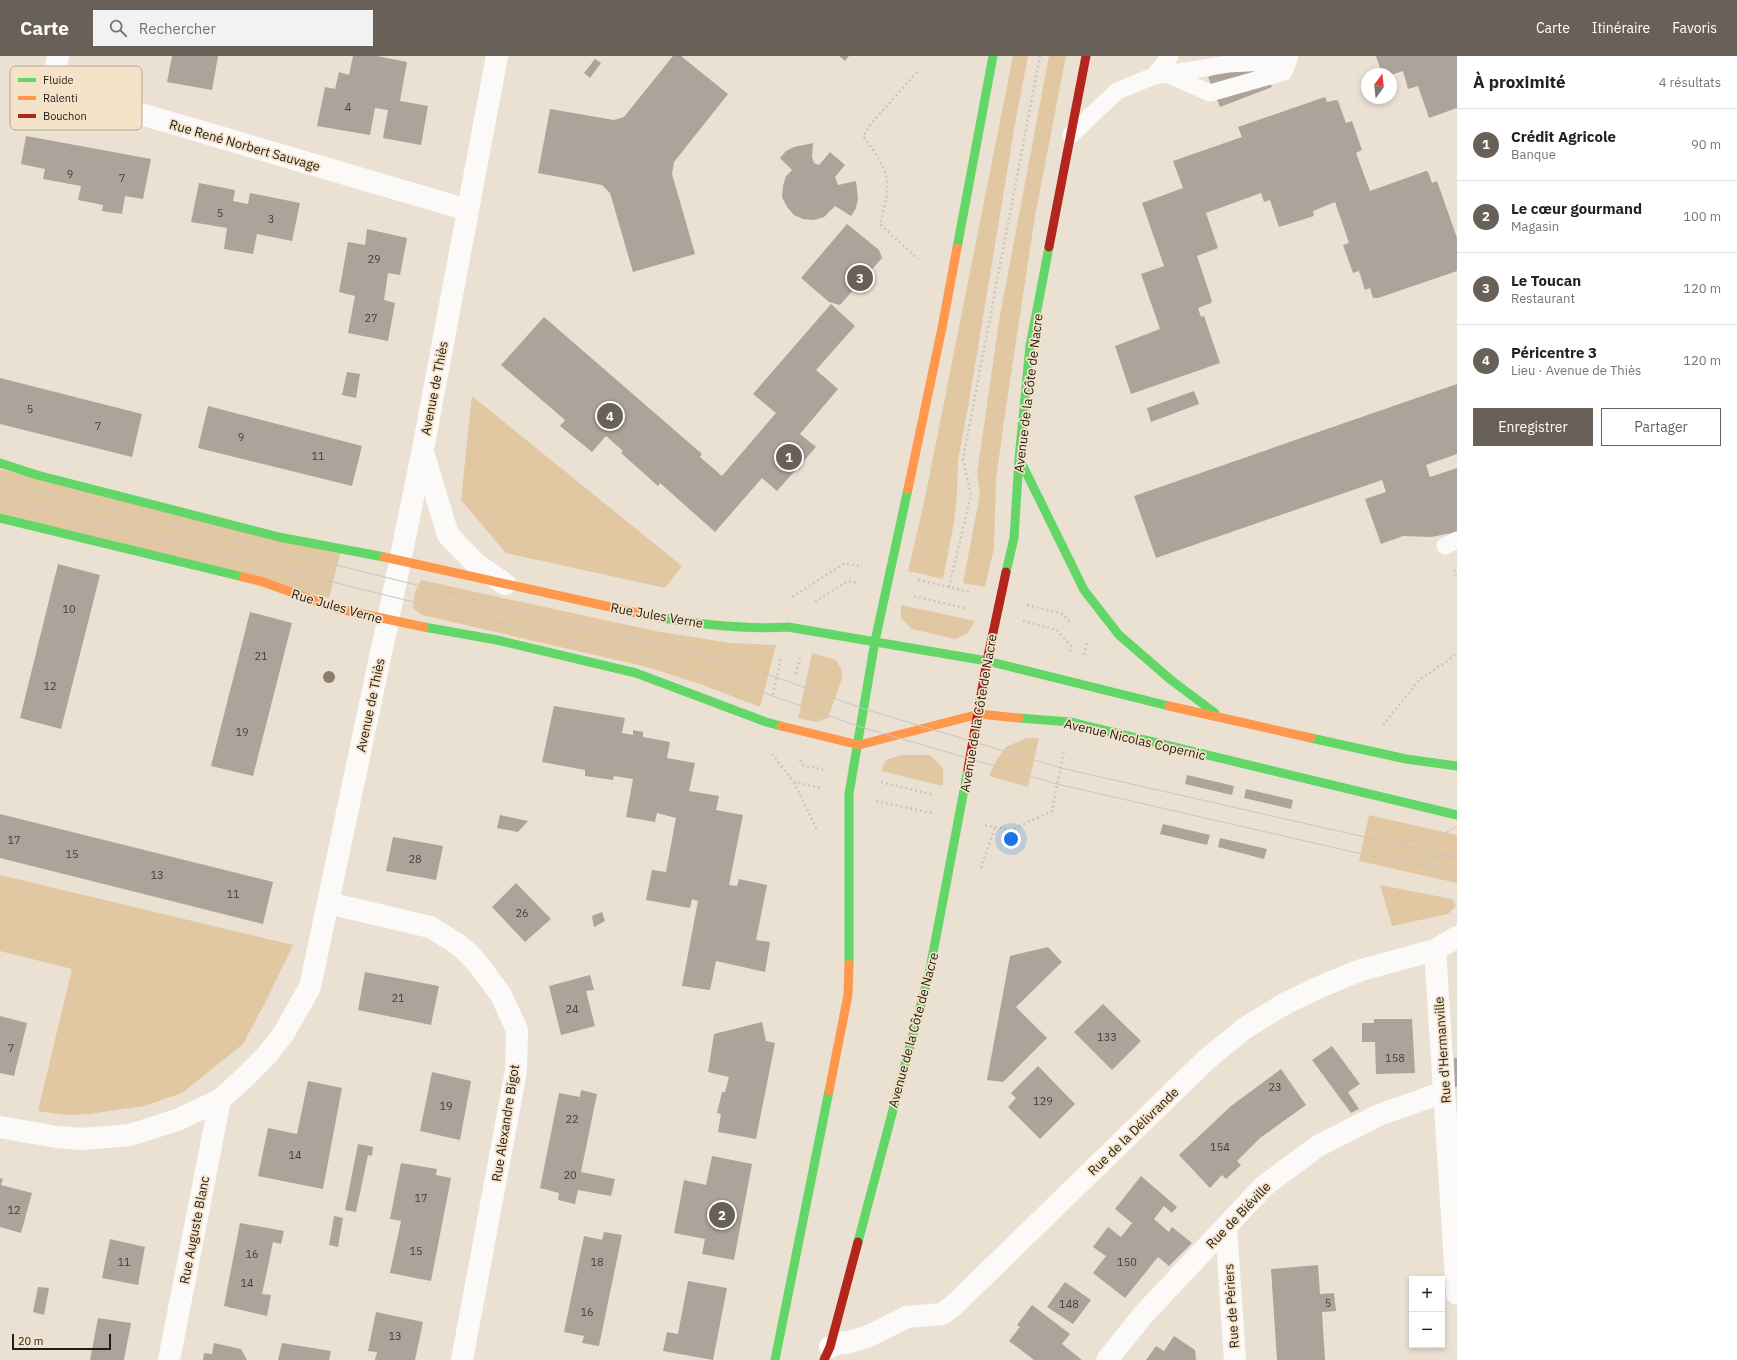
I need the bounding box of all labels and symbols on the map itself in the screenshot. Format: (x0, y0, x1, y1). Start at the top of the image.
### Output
legend (10, 66, 142, 130)
north arrow (1361, 68, 1397, 104)
text: Fluide (43, 73, 74, 87)
text: Ralenti (43, 91, 78, 105)
house number: 4 (345, 100, 352, 114)
text: Bouchon (43, 109, 87, 123)
street label: Rue René Norbert Sauvage (167, 116, 322, 175)
house number: 9 (67, 167, 73, 181)
house number: 7 (119, 171, 125, 185)
house number: 5 (217, 206, 223, 220)
house number: 3 (268, 212, 274, 226)
house number: 29 (367, 252, 381, 266)
pin: 3 (847, 263, 873, 293)
house number: 27 (364, 311, 378, 325)
street label: Avenue de la Côte de Nacre (1010, 313, 1047, 474)
street label: Avenue de Thiès (417, 339, 452, 437)
pin: 4 (597, 401, 623, 431)
house number: 5 (27, 402, 33, 416)
house number: 7 (95, 419, 101, 433)
house number: 9 (238, 430, 244, 444)
pin: 1 (776, 442, 802, 472)
house number: 11 (311, 449, 325, 463)
street label: Rue Jules Verne (289, 585, 384, 628)
street label: Rue Jules Verne (609, 599, 705, 632)
house number: 10 (62, 602, 76, 616)
street label: Avenue de la Côte de Nacre (956, 633, 1001, 793)
house number: 21 (254, 649, 268, 663)
street label: Avenue de Thiès (352, 657, 389, 754)
house number: 12 (43, 679, 57, 693)
street label: Avenue Nicolas Copernic (1063, 715, 1208, 764)
house number: 19 (235, 725, 249, 739)
your location (1001, 829, 1021, 849)
house number: 17 (7, 833, 21, 847)
house number: 15 (65, 847, 79, 861)
house number: 28 (408, 852, 422, 866)
house number: 13 (150, 868, 164, 882)
house number: 11 (226, 887, 240, 901)
house number: 26 (515, 906, 529, 920)
street label: Avenue de la Côte de Nacre (885, 951, 942, 1110)
house number: 21 (391, 991, 405, 1005)
street label: Rue d'Hermanville (1430, 996, 1455, 1104)
house number: 24 (565, 1002, 579, 1016)
house number: 133 (1097, 1030, 1117, 1044)
house number: 7 (8, 1041, 14, 1055)
house number: 158 (1385, 1051, 1405, 1065)
street label: Rue Alexandre Bigot (488, 1063, 523, 1183)
house number: 23 (1268, 1080, 1282, 1094)
street label: Rue de la Délivrande (1084, 1084, 1182, 1179)
house number: 129 (1033, 1094, 1053, 1108)
house number: 19 (439, 1099, 453, 1113)
house number: 22 (565, 1112, 579, 1126)
house number: 154 (1210, 1140, 1230, 1154)
house number: 14 (288, 1148, 302, 1162)
house number: 20 (563, 1168, 577, 1182)
street label: Rue Auguste Blanc (176, 1174, 213, 1286)
street label: Rue de Biéville (1202, 1178, 1274, 1252)
house number: 17 (414, 1191, 428, 1205)
pin: 2 (709, 1200, 735, 1230)
house number: 12 (7, 1203, 21, 1217)
house number: 15 (409, 1244, 423, 1258)
house number: 16 (245, 1247, 259, 1261)
house number: 11 (117, 1255, 131, 1269)
house number: 18 (590, 1255, 604, 1269)
house number: 150 (1117, 1255, 1137, 1269)
street label: Rue de Périers (1220, 1263, 1243, 1349)
house number: 14 (240, 1276, 254, 1290)
house number: 5 (1325, 1296, 1331, 1310)
house number: 148 (1059, 1297, 1079, 1311)
house number: 16 (580, 1305, 594, 1319)
house number: 13 (388, 1329, 402, 1343)
scale bar (12, 1332, 111, 1351)

